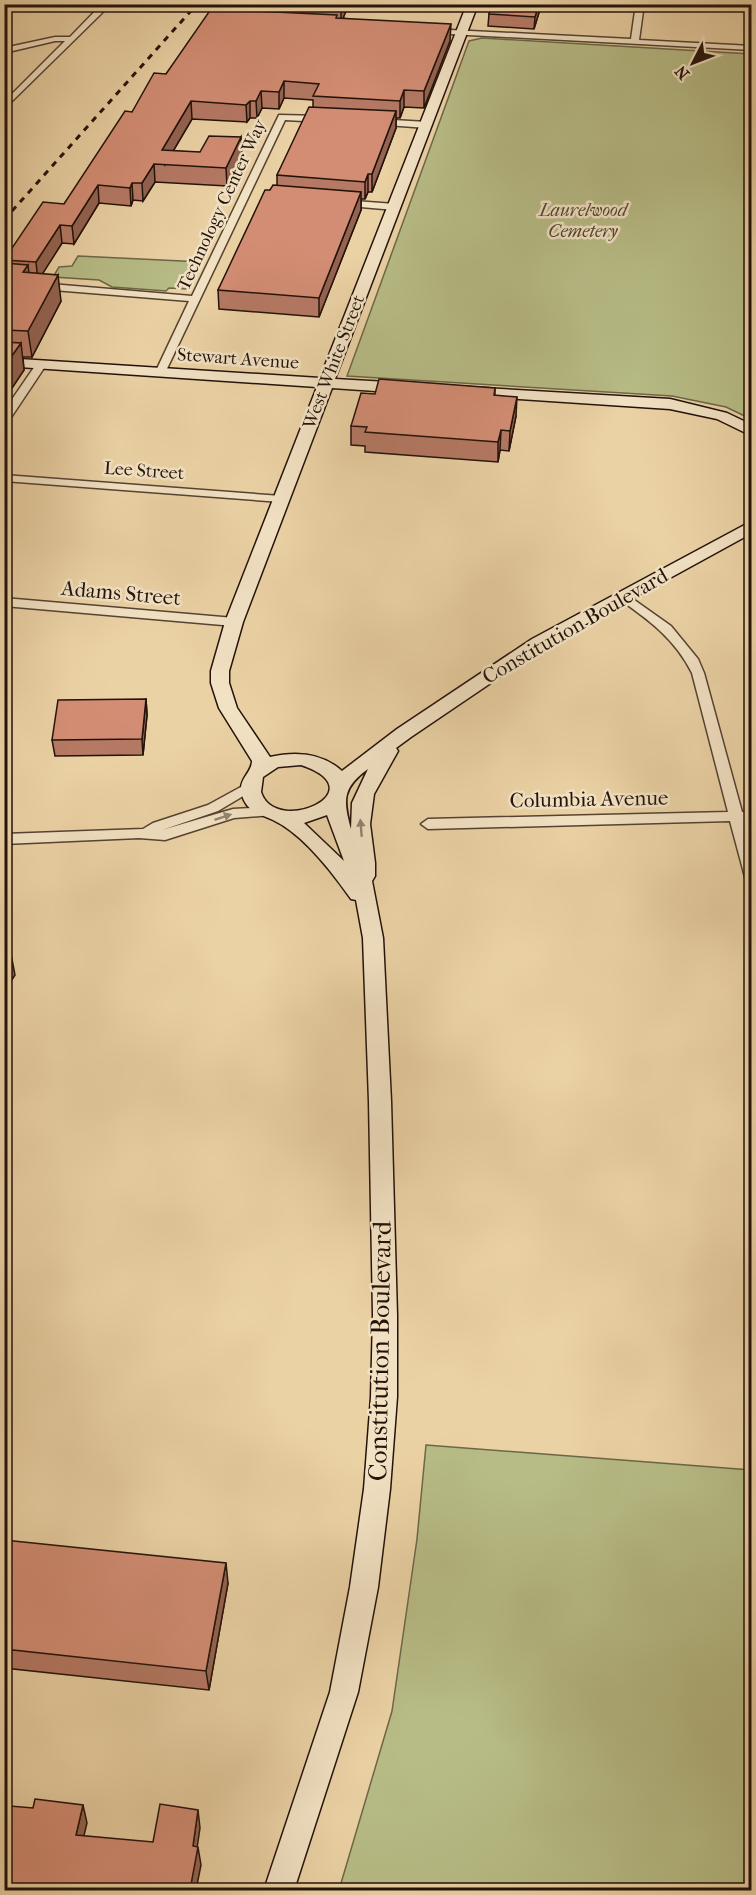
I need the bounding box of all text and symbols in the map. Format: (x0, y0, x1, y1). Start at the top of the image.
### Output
north arrow (663, 33, 723, 93)
text: N (671, 61, 693, 84)
street label: Technology Center Way (173, 115, 271, 294)
park label: Laurelwood Cemetery (537, 200, 630, 242)
street label: West White Street (298, 291, 369, 433)
street label: Stewart Avenue (176, 344, 300, 374)
street label: Lee Street (103, 458, 185, 484)
street label: Constitution Boulevard (478, 563, 672, 689)
street label: Adams Street (59, 576, 182, 610)
street label: Columbia Avenue (509, 786, 669, 812)
one-way arrow (214, 812, 232, 821)
one-way arrow (357, 818, 366, 837)
street label: Constitution Boulevard (362, 1220, 398, 1481)

